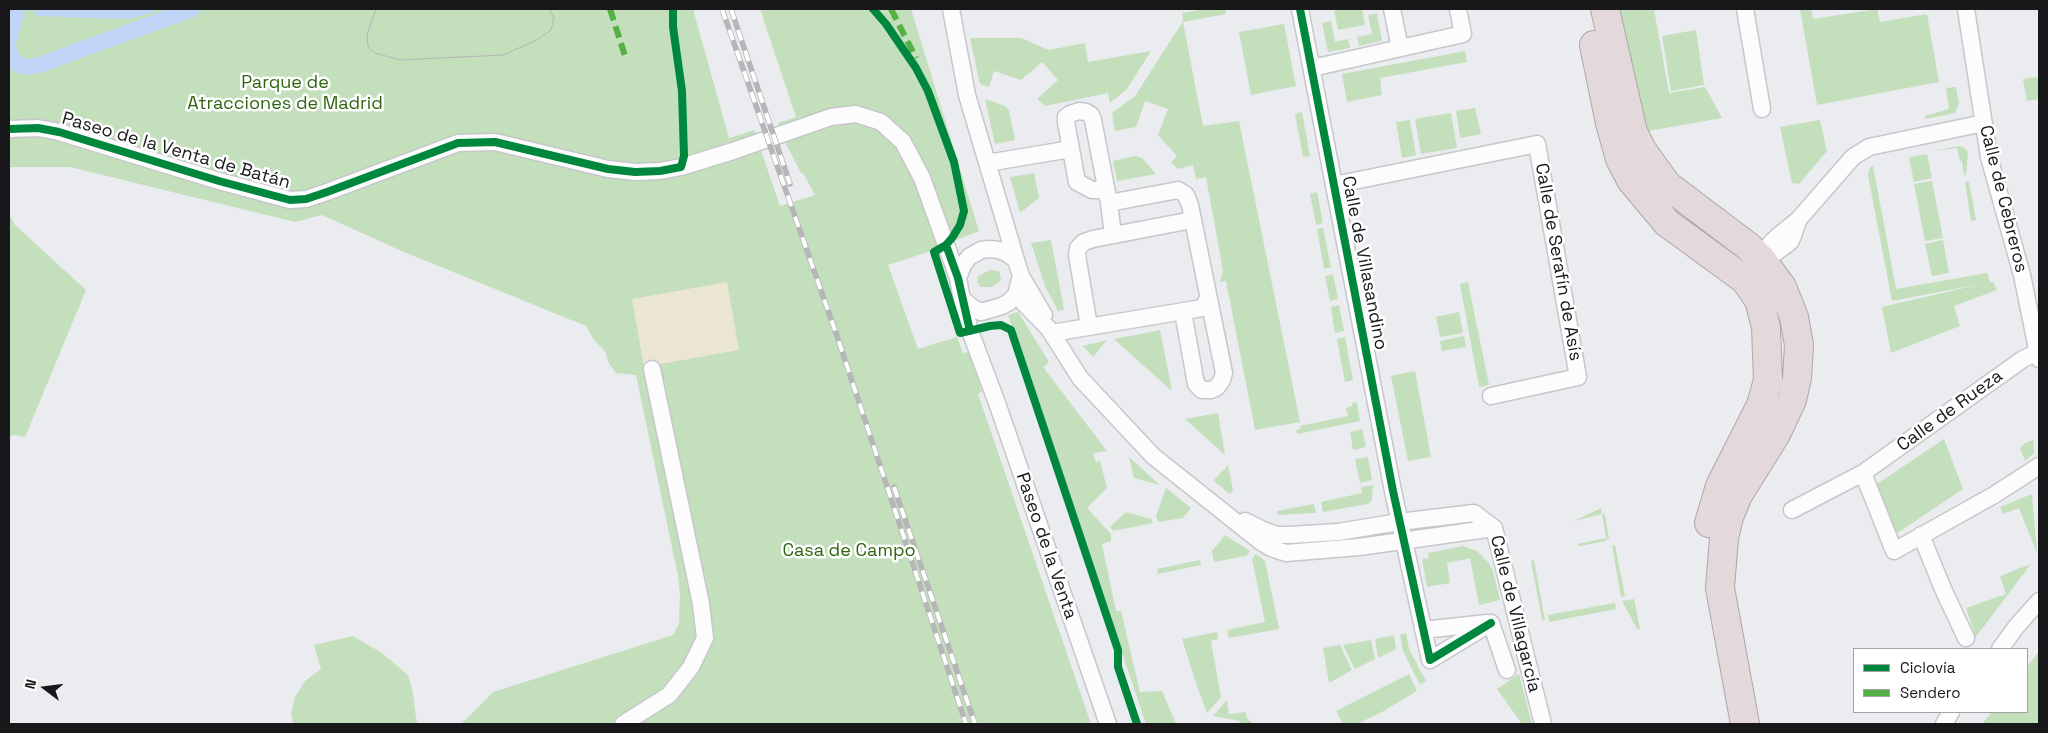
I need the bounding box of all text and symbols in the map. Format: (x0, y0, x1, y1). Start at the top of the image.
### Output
park label: Parque de Atracciones de Madrid (187, 72, 383, 115)
street label: Paseo de la Venta de Batán (59, 108, 293, 194)
street label: Calle de Cebreros (1974, 123, 2032, 275)
street label: Calle de Serafín de Asís (1530, 161, 1586, 363)
street label: Calle de Villasandino (1337, 174, 1391, 352)
street label: Calle de Rueza (1893, 365, 2007, 457)
street label: Paseo de la Venta (1011, 470, 1081, 622)
street label: Calle de Villagarcía (1485, 533, 1545, 695)
park label: Casa de Campo (782, 540, 916, 562)
legend (1853, 648, 2028, 713)
text: Ciclovía (1900, 658, 1955, 677)
north arrow (20, 663, 70, 713)
text: N (21, 677, 40, 691)
text: Sendero (1900, 683, 1960, 702)

